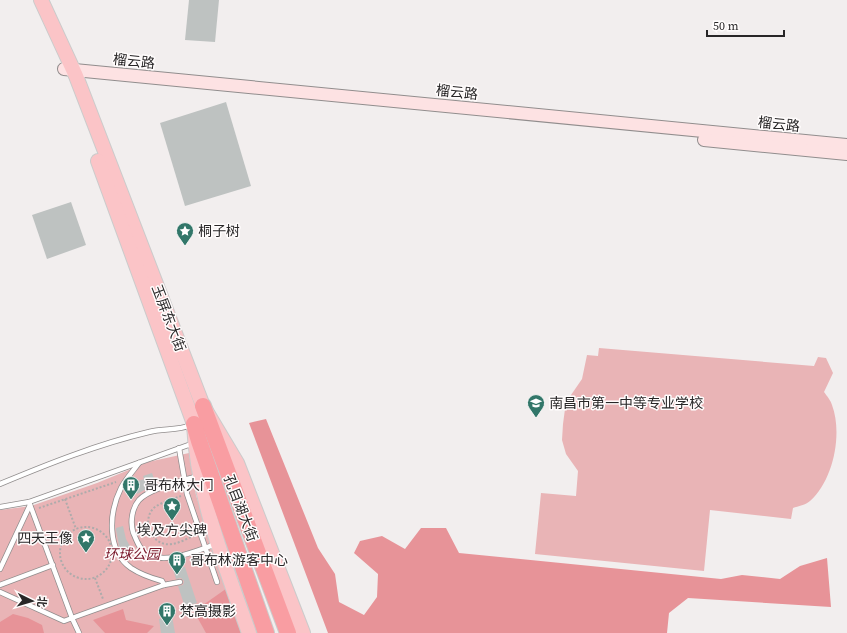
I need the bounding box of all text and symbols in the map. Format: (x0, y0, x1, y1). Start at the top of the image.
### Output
scale bar (707, 12, 784, 38)
text: 50 m (713, 18, 739, 34)
street label: 榴云路 (112, 49, 156, 73)
street label: 榴云路 (435, 80, 479, 104)
street label: 榴云路 (757, 112, 801, 136)
place icon: 桐子树 (175, 221, 195, 246)
place label: 桐子树 (198, 221, 240, 241)
street label: 玉屏东大街 (147, 282, 191, 354)
school or university icon: 南昌市第一中等专业学校 (526, 393, 546, 418)
place label: 南昌市第一中等专业学校 (549, 393, 703, 413)
street label: 孔目湖大街 (219, 472, 263, 544)
building icon: 哥布林大门 (121, 475, 141, 500)
place label: 哥布林大门 (144, 475, 214, 495)
place icon: 埃及方尖碑 (162, 496, 182, 521)
place label: 埃及方尖碑 (137, 520, 207, 540)
place label: 四天王像 (17, 528, 73, 548)
place icon: 四天王像 (76, 528, 96, 553)
park label: 环球公园 (104, 544, 162, 564)
building icon: 哥布林游客中心 (167, 550, 187, 575)
place label: 哥布林游客中心 (190, 550, 288, 570)
north arrow (12, 581, 52, 621)
text: 北 (34, 596, 49, 608)
building icon: 梵高摄影 (157, 601, 177, 626)
place label: 梵高摄影 (180, 601, 236, 621)

